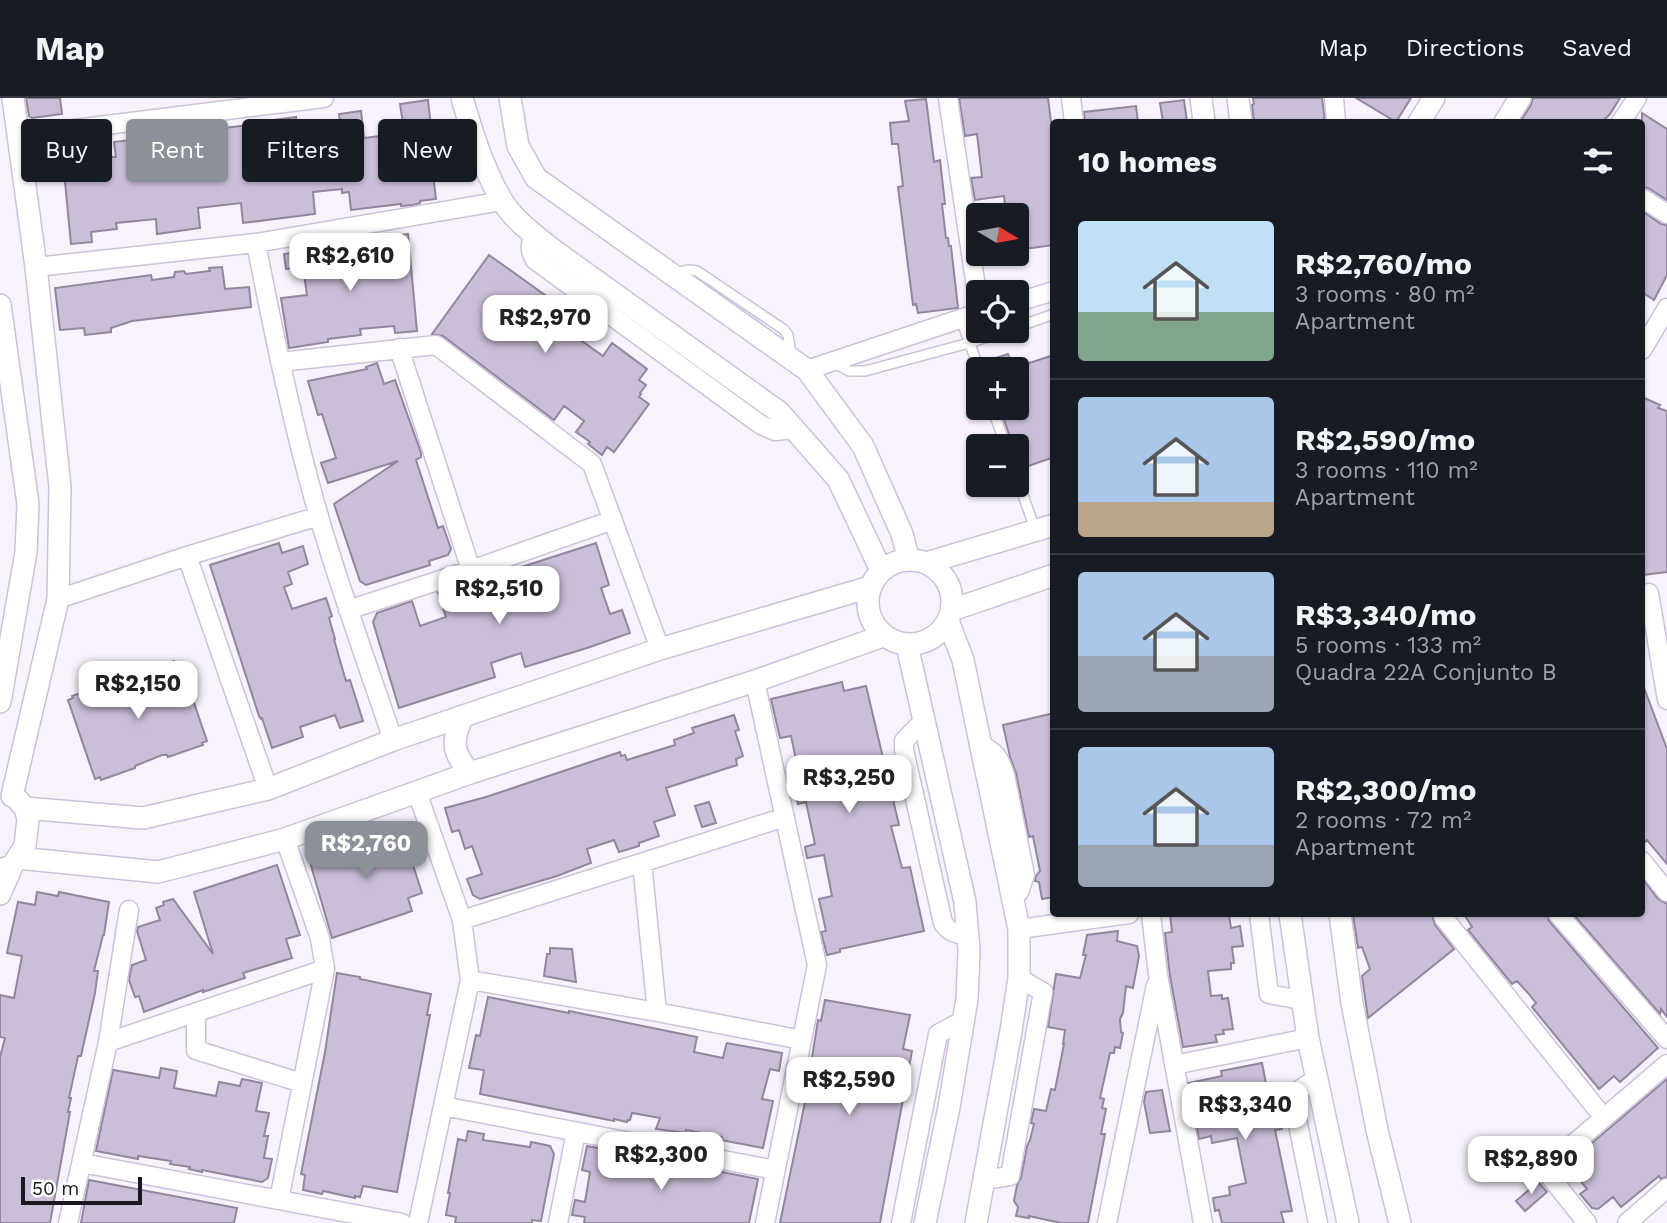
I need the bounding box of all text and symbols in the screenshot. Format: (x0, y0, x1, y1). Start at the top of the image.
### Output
text: Map (35, 29, 105, 68)
text: Map (1319, 34, 1368, 62)
text: Directions (1406, 34, 1524, 62)
text: Saved (1562, 34, 1632, 62)
chip: Buy (21, 119, 112, 182)
chip: Rent (126, 119, 228, 182)
chip: Filters (242, 119, 364, 182)
chip: New (378, 119, 477, 182)
icon: filters (1579, 142, 1617, 180)
text: 10 homes (1078, 144, 1217, 179)
north arrow (966, 203, 1029, 266)
map controls (966, 203, 1029, 497)
pin: R$2,610 (285, 234, 415, 293)
text: R$2,610 (305, 242, 395, 269)
text: R$2,760/mo (1295, 246, 1472, 281)
icon: home (1134, 249, 1218, 333)
button: locate (966, 280, 1029, 343)
text: 3 rooms · 80 m² (1295, 281, 1474, 308)
pin: R$2,970 (480, 296, 610, 355)
text: R$2,970 (499, 304, 591, 331)
text: Apartment (1295, 308, 1415, 335)
button: + (966, 357, 1029, 420)
text: R$2,590/mo (1295, 422, 1475, 457)
icon: home (1134, 425, 1218, 509)
button: − (966, 434, 1029, 497)
text: 3 rooms · 110 m² (1295, 457, 1478, 484)
text: Apartment (1295, 484, 1415, 511)
pin: R$2,510 (434, 566, 564, 626)
text: R$2,510 (454, 575, 544, 602)
text: R$3,340/mo (1295, 597, 1476, 632)
icon: home (1134, 600, 1218, 684)
text: 5 rooms · 133 m² (1295, 632, 1481, 659)
text: Quadra 22A Conjunto B (1295, 659, 1557, 686)
pin: R$2,150 (73, 662, 203, 721)
text: R$2,150 (95, 670, 181, 697)
pin: R$3,250 (784, 756, 914, 815)
text: R$3,250 (803, 764, 895, 791)
text: R$2,300/mo (1295, 772, 1476, 807)
icon: home (1134, 775, 1218, 859)
text: 2 rooms · 72 m² (1295, 807, 1471, 834)
pin: R$2,760 (301, 822, 431, 881)
text: R$2,760 (321, 830, 411, 857)
text: Apartment (1295, 834, 1415, 861)
pin: R$2,590 (784, 1058, 914, 1117)
text: R$2,590 (802, 1066, 896, 1093)
pin: R$3,340 (1180, 1082, 1310, 1142)
text: R$3,340 (1198, 1091, 1292, 1118)
pin: R$2,300 (596, 1132, 726, 1192)
pin: R$2,890 (1466, 1136, 1596, 1196)
text: R$2,300 (614, 1141, 708, 1168)
text: R$2,890 (1484, 1145, 1578, 1172)
scale bar (21, 1174, 142, 1206)
text: 50 m (32, 1177, 79, 1200)

